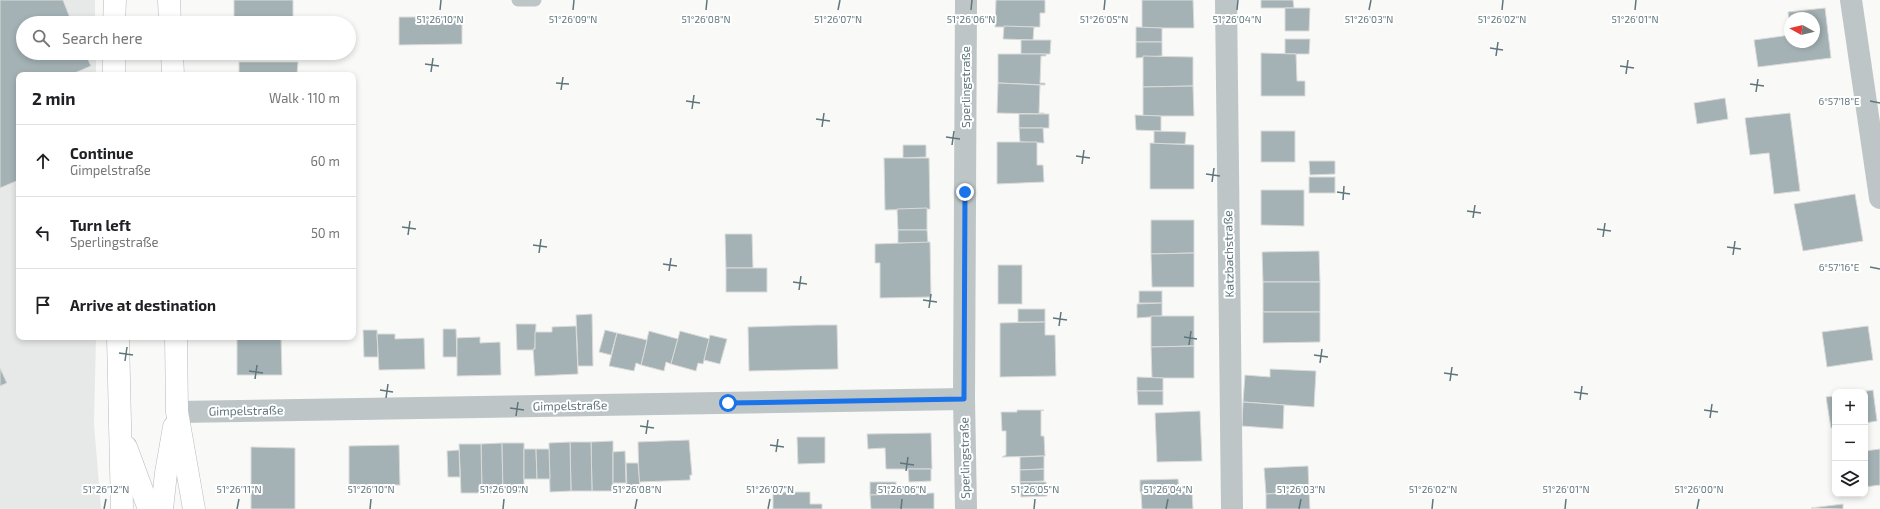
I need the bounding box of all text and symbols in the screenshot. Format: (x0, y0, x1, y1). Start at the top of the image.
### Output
north arrow (1784, 12, 1820, 48)
text: 51°26'10"N (417, 13, 464, 25)
text: 51°26'09"N (549, 13, 597, 25)
text: 51°26'08"N (681, 13, 731, 25)
text: 51°26'07"N (814, 13, 862, 25)
text: 51°26'06"N (947, 13, 995, 25)
text: 51°26'05"N (1080, 13, 1128, 25)
text: 51°26'04"N (1212, 13, 1262, 25)
text: 51°26'03"N (1345, 13, 1393, 25)
text: 51°26'02"N (1478, 13, 1526, 25)
text: 51°26'01"N (1612, 13, 1659, 25)
search box (16, 16, 356, 60)
icon: search (30, 27, 52, 49)
text: Search here (62, 29, 143, 47)
street label: Sperlingstraße (958, 46, 972, 128)
text: 2 min (32, 88, 75, 108)
text: Walk · 110 m (269, 90, 340, 106)
text: 6°57'18"E (1818, 95, 1860, 107)
text: Continue (70, 144, 133, 162)
icon: ahead (32, 150, 54, 172)
text: 60 m (310, 153, 340, 169)
text: Gimpelstraße (70, 162, 151, 178)
route end (956, 183, 974, 201)
street label: Katzbachstraße (1220, 210, 1236, 298)
text: Turn left (70, 216, 131, 234)
icon: left (32, 222, 54, 244)
text: 50 m (311, 225, 340, 241)
text: Sperlingstraße (70, 234, 159, 250)
text: 6°57'16"E (1819, 261, 1860, 273)
icon: arrive (32, 294, 54, 316)
text: Arrive at destination (70, 296, 216, 314)
map controls (1832, 389, 1868, 497)
button: + (1832, 389, 1868, 425)
route start (719, 394, 737, 412)
street label: Gimpelstraße (533, 397, 607, 413)
street label: Gimpelstraße (209, 402, 283, 418)
street label: Sperlingstraße (956, 417, 972, 499)
button: − (1832, 425, 1868, 461)
button: layers (1832, 461, 1868, 497)
text: 51°26'12"N (83, 483, 129, 495)
text: 51°26'11"N (217, 483, 261, 495)
text: 51°26'10"N (348, 483, 395, 495)
text: 51°26'09"N (480, 483, 528, 495)
text: 51°26'08"N (612, 483, 662, 495)
text: 51°26'07"N (746, 483, 794, 495)
text: 51°26'06"N (878, 483, 926, 495)
text: 51°26'05"N (1011, 483, 1059, 495)
text: 51°26'04"N (1143, 483, 1193, 495)
text: 51°26'03"N (1277, 483, 1325, 495)
text: 51°26'02"N (1409, 483, 1457, 495)
text: 51°26'01"N (1543, 483, 1590, 495)
text: 51°26'00"N (1674, 483, 1724, 495)

